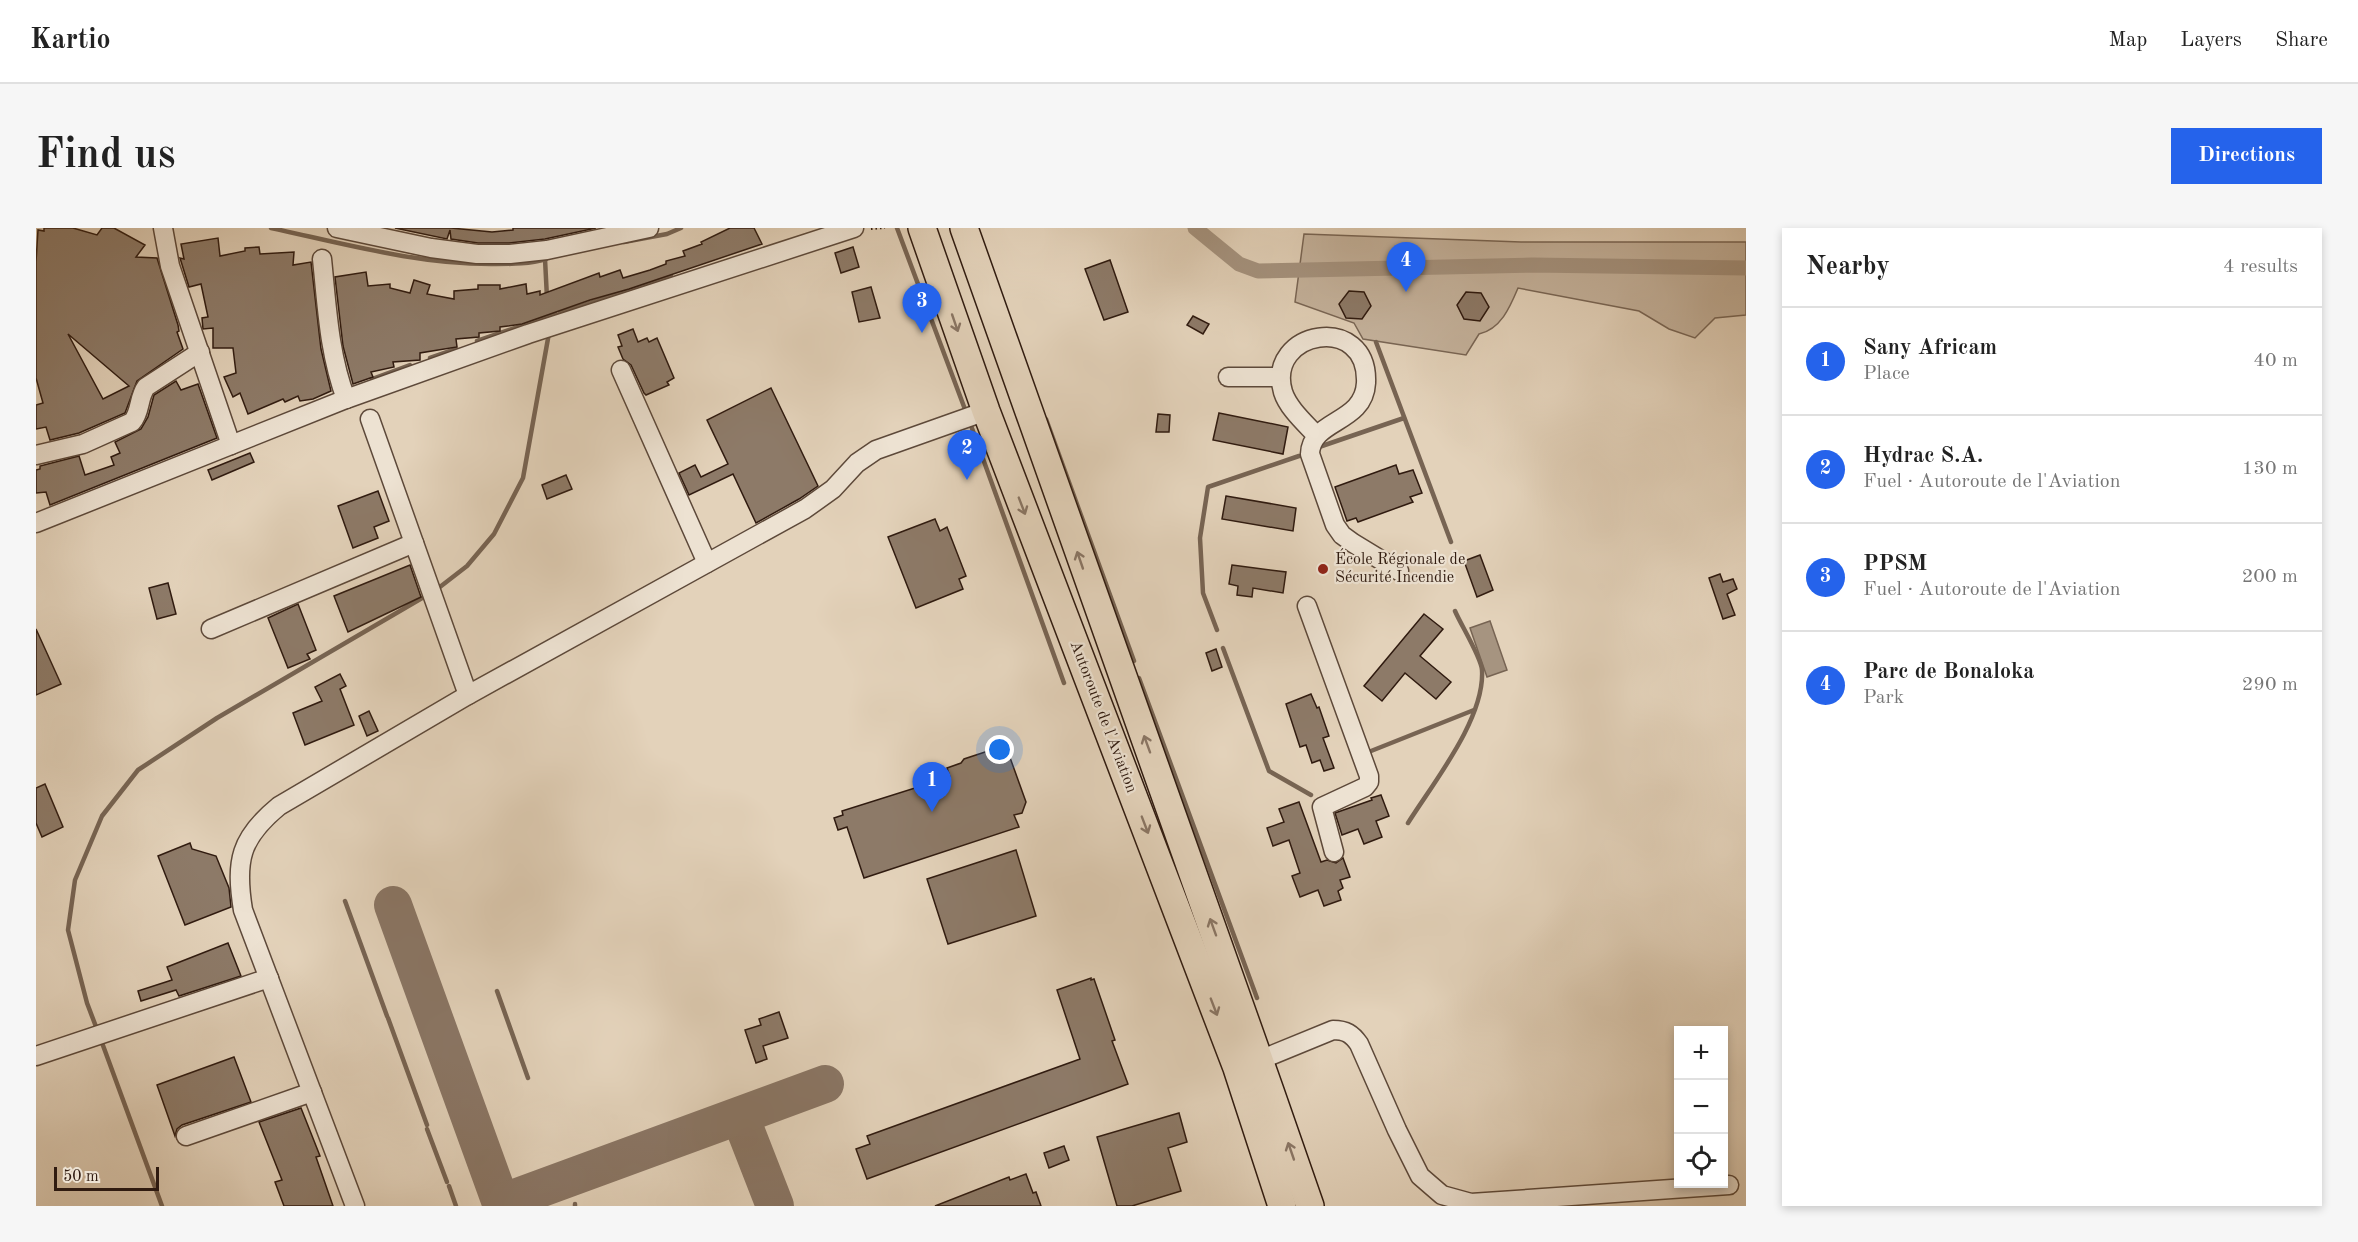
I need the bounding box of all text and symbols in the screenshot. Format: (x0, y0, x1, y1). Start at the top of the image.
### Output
text: Kartio (30, 27, 111, 55)
text: Map (2108, 30, 2147, 51)
text: Layers (2180, 30, 2242, 51)
text: Share (2275, 30, 2328, 51)
button: Directions (2171, 128, 2322, 184)
text: Find us (36, 135, 175, 177)
pin: 4 (1386, 242, 1426, 292)
text: Nearby (1806, 254, 1890, 280)
text: 4 results (2223, 257, 2298, 277)
pin: 3 (902, 284, 942, 333)
one-way arrow (950, 313, 961, 332)
text: Sany Africam (1863, 337, 1997, 359)
text: 1 (1820, 351, 1831, 371)
text: 40 m (2253, 351, 2298, 371)
text: Place (1863, 364, 1910, 384)
pin: 2 (948, 430, 986, 480)
text: Hydrac S.A. (1863, 445, 1983, 467)
text: 2 (1820, 459, 1831, 479)
text: 130 m (2242, 459, 2298, 479)
text: Fuel · Autoroute de l'Aviation (1863, 472, 2121, 492)
one-way arrow (1017, 496, 1028, 515)
place label: École Régionale de Sécurité Incendie (1335, 548, 1465, 586)
one-way arrow (1074, 551, 1085, 570)
text: PPSM (1863, 553, 1927, 575)
marker: École Régionale de Sécurité Incendie (1316, 562, 1330, 576)
text: 3 (1820, 567, 1831, 587)
text: 200 m (2242, 567, 2298, 587)
text: Fuel · Autoroute de l'Aviation (1863, 580, 2121, 600)
street label: Autoroute de l'Aviation (1067, 639, 1140, 796)
text: Parc de Bonaloka (1863, 661, 2035, 683)
text: 4 (1820, 675, 1831, 695)
text: 290 m (2242, 675, 2298, 695)
text: Park (1863, 688, 1904, 708)
your location (985, 735, 1014, 764)
one-way arrow (1140, 735, 1151, 754)
pin: 1 (912, 762, 952, 812)
one-way arrow (1140, 815, 1151, 834)
one-way arrow (1207, 918, 1218, 937)
one-way arrow (1209, 998, 1220, 1016)
map controls (1674, 1026, 1728, 1188)
button: + (1674, 1026, 1728, 1080)
button: − (1674, 1080, 1728, 1134)
button: locate (1674, 1134, 1728, 1188)
one-way arrow (1285, 1142, 1296, 1161)
scale bar (54, 1164, 159, 1192)
text: 50 m (63, 1169, 99, 1185)

